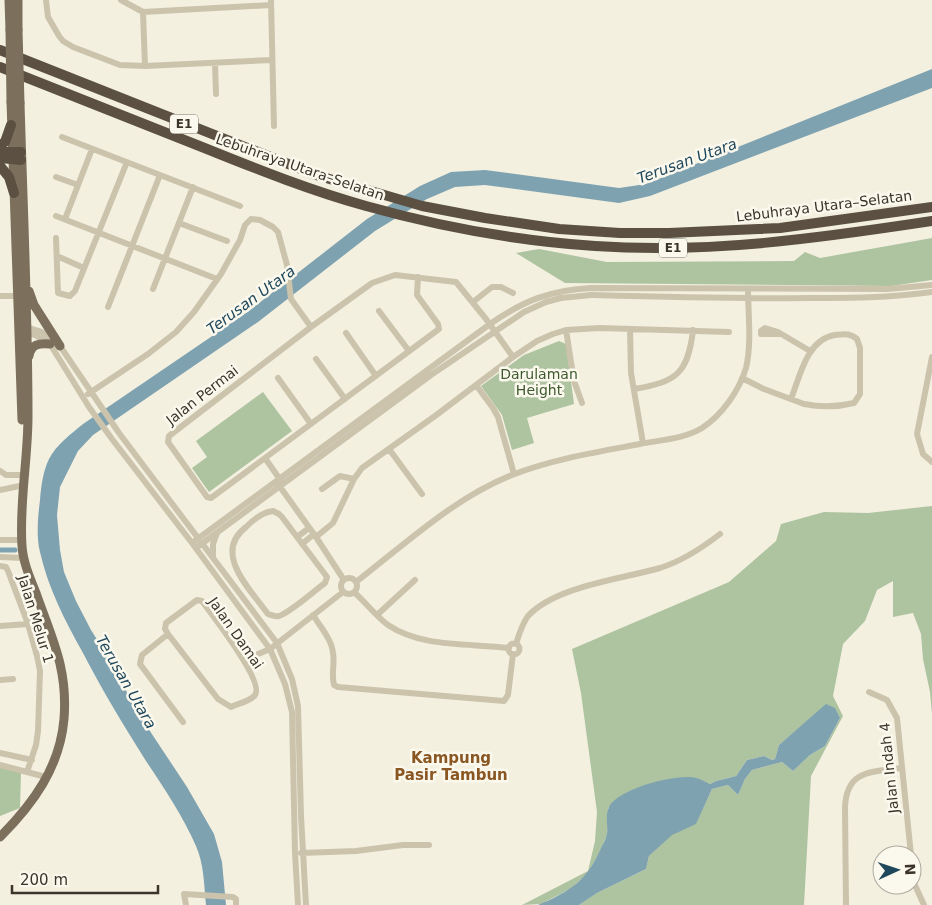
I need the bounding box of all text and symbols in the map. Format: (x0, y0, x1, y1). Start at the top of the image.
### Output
road number: E1 (170, 115, 198, 134)
street label: Lebuhraya Utara–Selatan (214, 131, 386, 203)
water label: Terusan Utara (635, 135, 739, 187)
street label: Lebuhraya Utara–Selatan (735, 187, 913, 225)
road number: E1 (659, 238, 687, 258)
water label: Terusan Utara (203, 262, 299, 338)
street label: Jalan Permai (162, 362, 241, 429)
park label: Darulaman Height (500, 366, 578, 398)
street label: Jalan Melur 1 (15, 572, 57, 665)
street label: Jalan Damai (205, 593, 267, 672)
water label: Terusan Utara (92, 632, 160, 732)
street label: Jalan Indah 4 (876, 722, 902, 815)
district label: Kampung Pasir Tambun (394, 749, 508, 784)
north arrow (872, 845, 922, 895)
scale bar (12, 862, 159, 894)
text: N (902, 863, 918, 876)
text: 200 m (20, 871, 68, 889)

